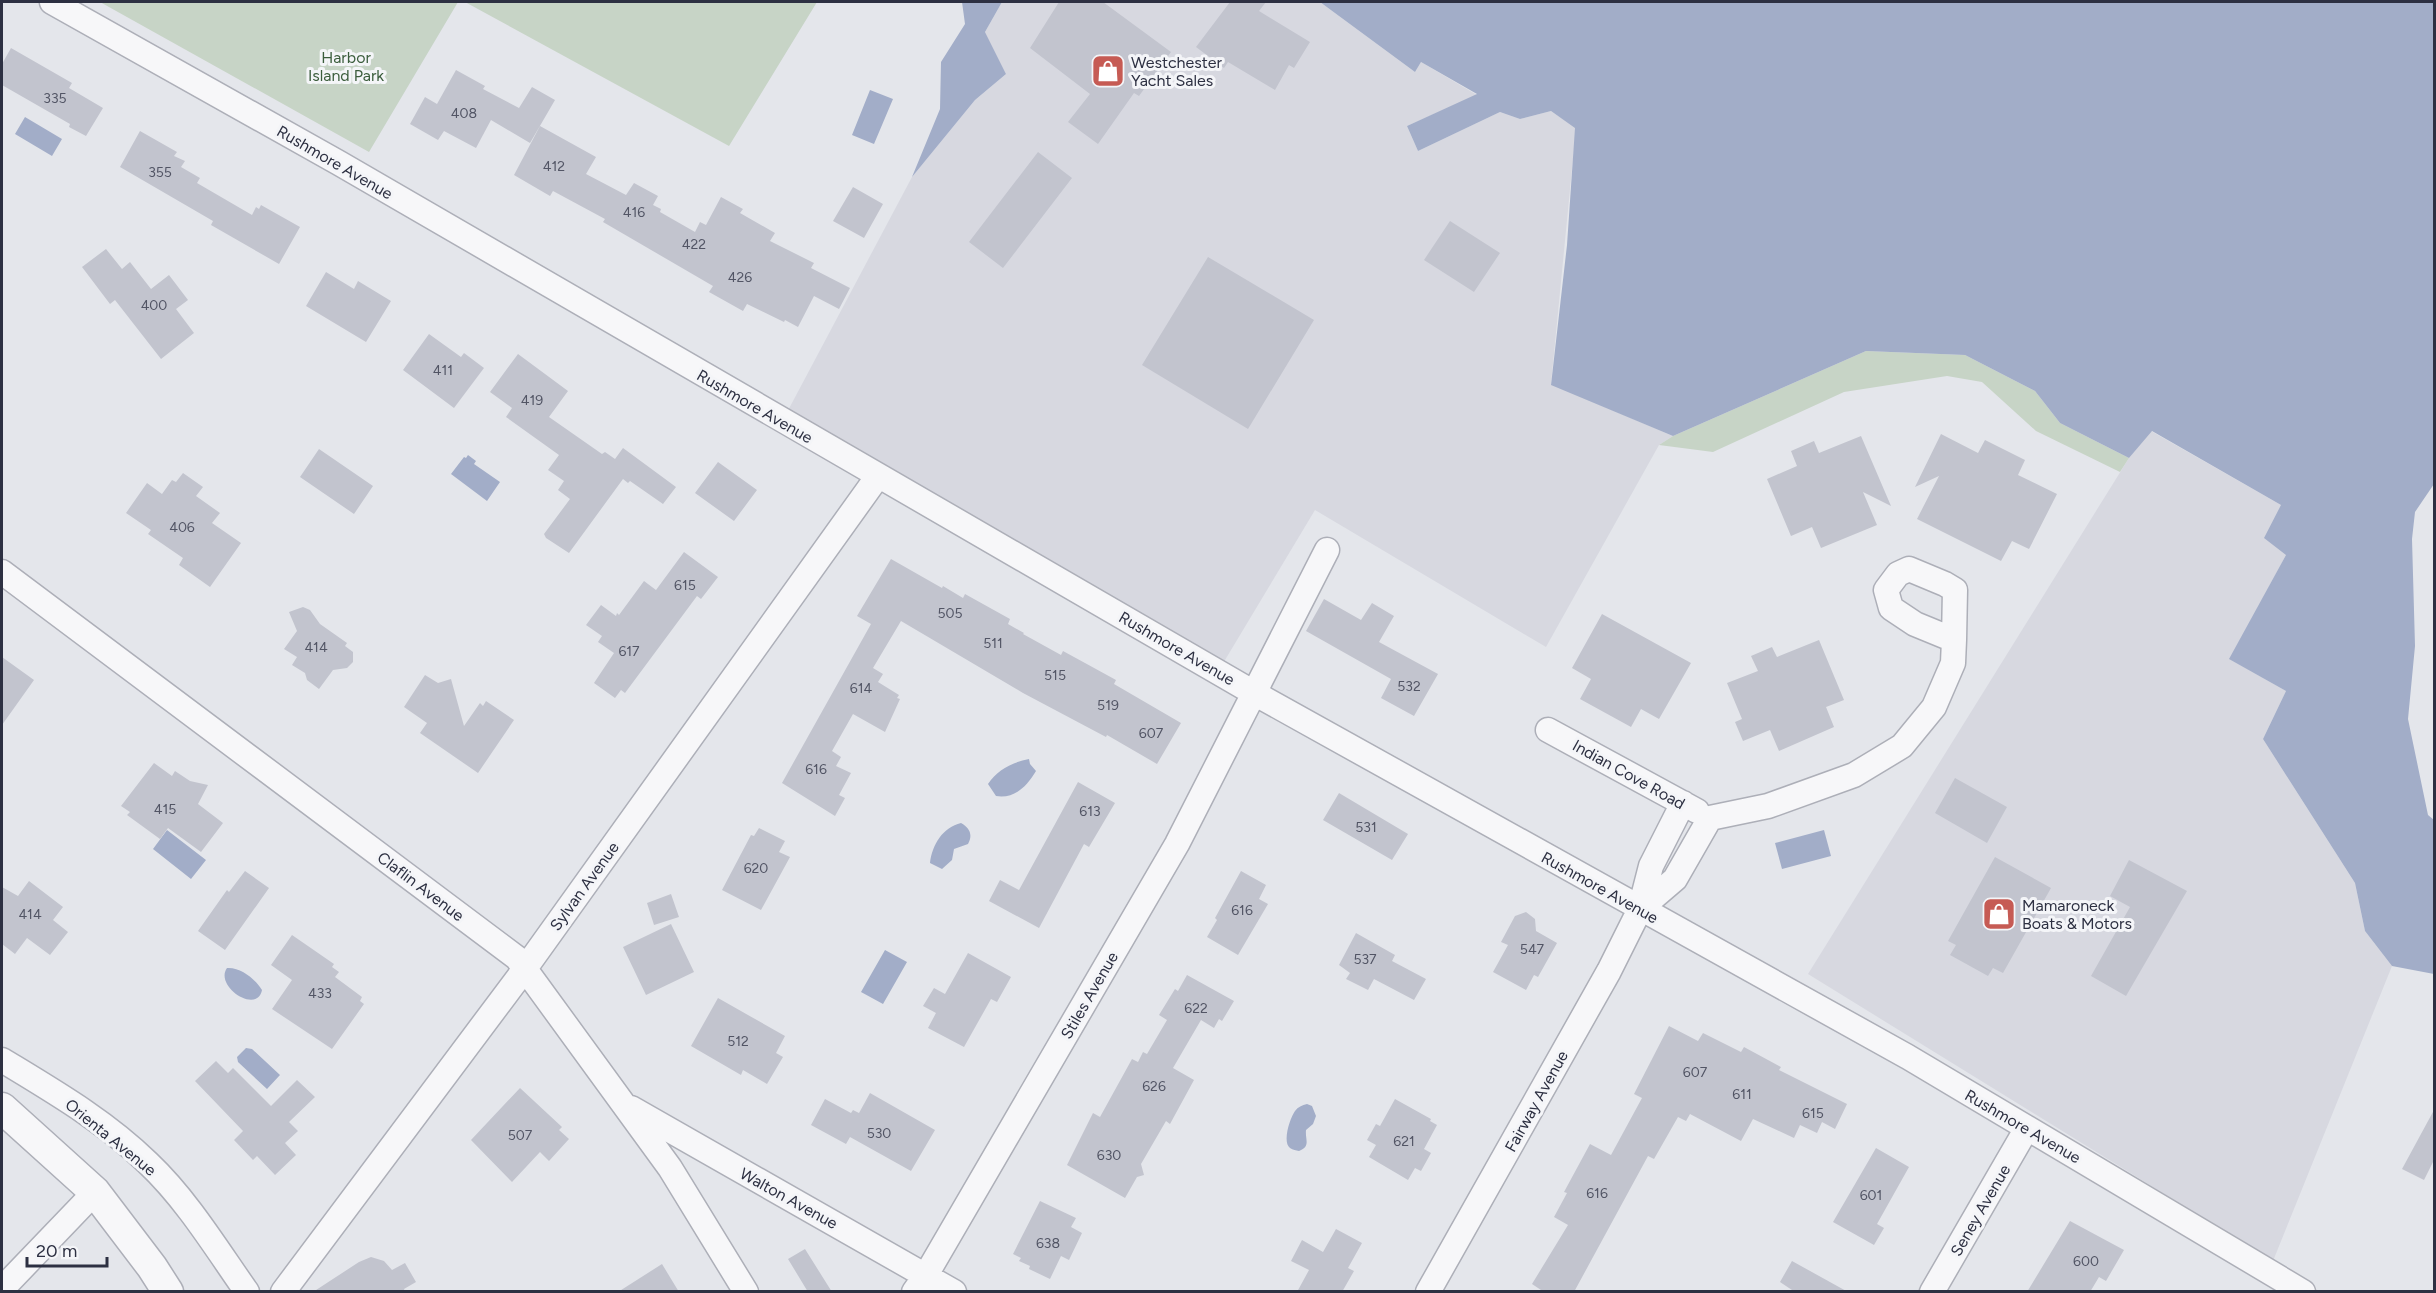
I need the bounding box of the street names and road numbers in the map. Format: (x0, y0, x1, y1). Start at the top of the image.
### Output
street label: Rushmore Avenue (274, 122, 396, 203)
street label: Rushmore Avenue (694, 366, 816, 447)
street label: Rushmore Avenue (1116, 608, 1238, 689)
street label: Indian Cove Road (1569, 736, 1688, 813)
street label: Sylvan Avenue (546, 838, 623, 934)
street label: Claflin Avenue (374, 848, 468, 925)
street label: Rushmore Avenue (1538, 848, 1662, 927)
street label: Stiles Avenue (1057, 948, 1122, 1042)
street label: Fairway Avenue (1501, 1047, 1572, 1155)
street label: Rushmore Avenue (1962, 1086, 2084, 1167)
street label: Orienta Avenue (61, 1095, 160, 1180)
street label: Seney Avenue (1947, 1161, 2014, 1259)
street label: Walton Avenue (737, 1164, 841, 1233)

